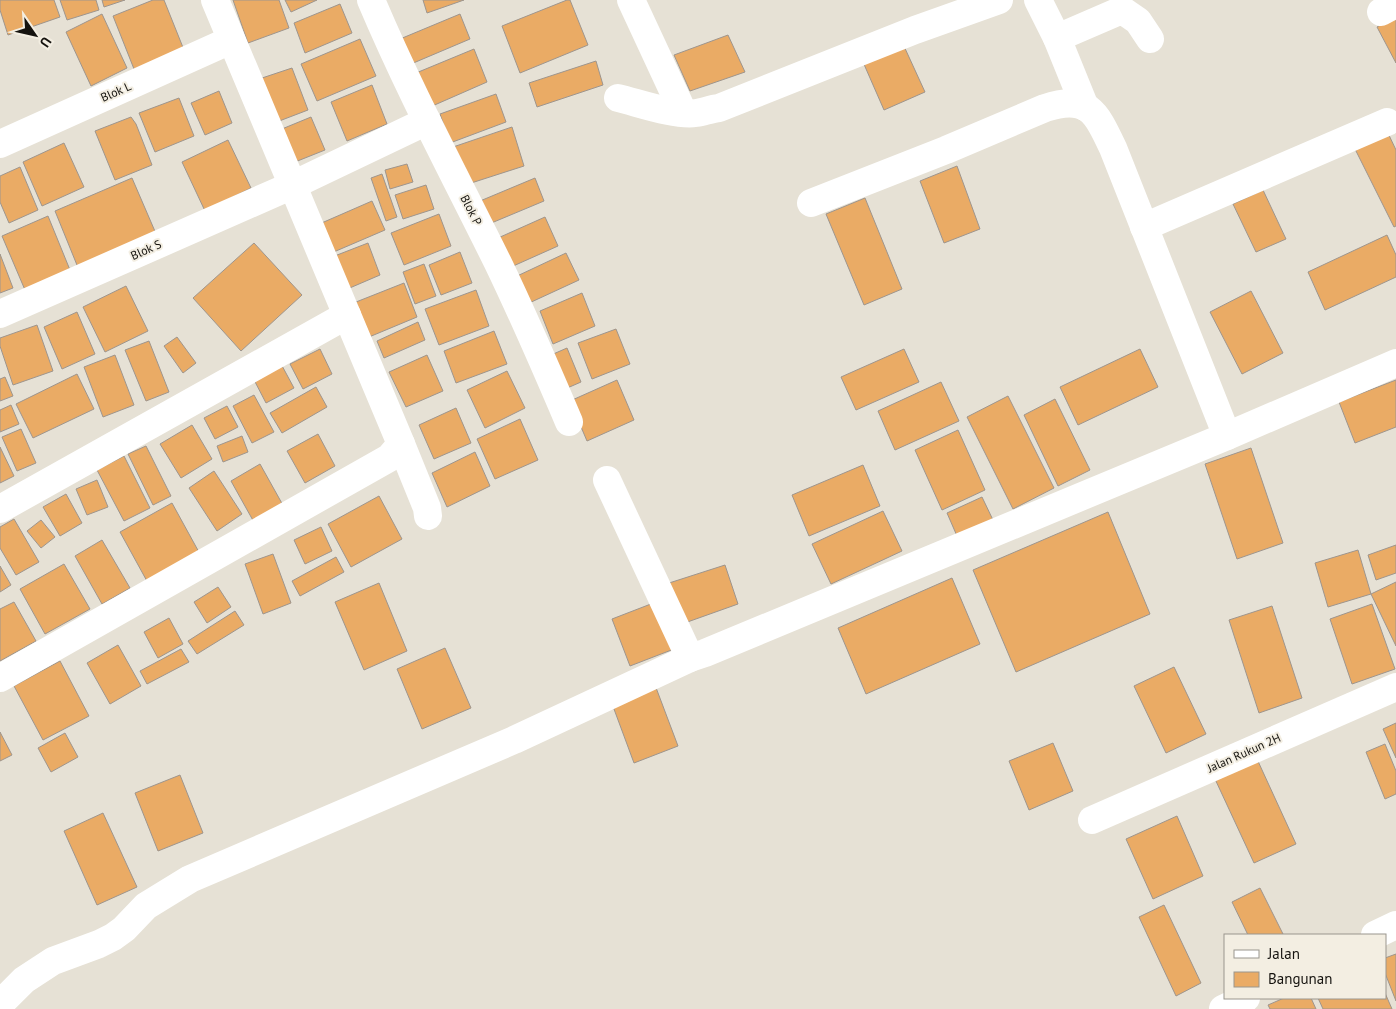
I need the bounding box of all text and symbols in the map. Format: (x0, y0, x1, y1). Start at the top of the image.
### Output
north arrow (10, 10, 60, 60)
text: U (36, 34, 56, 51)
street label: Blok L (98, 78, 133, 105)
street label: Blok P (457, 192, 486, 228)
street label: Blok S (128, 236, 163, 263)
street label: Jalan Rukun 2H (1204, 730, 1283, 776)
legend (1224, 934, 1386, 999)
text: Jalan (1267, 944, 1300, 963)
text: Bangunan (1268, 969, 1332, 988)

